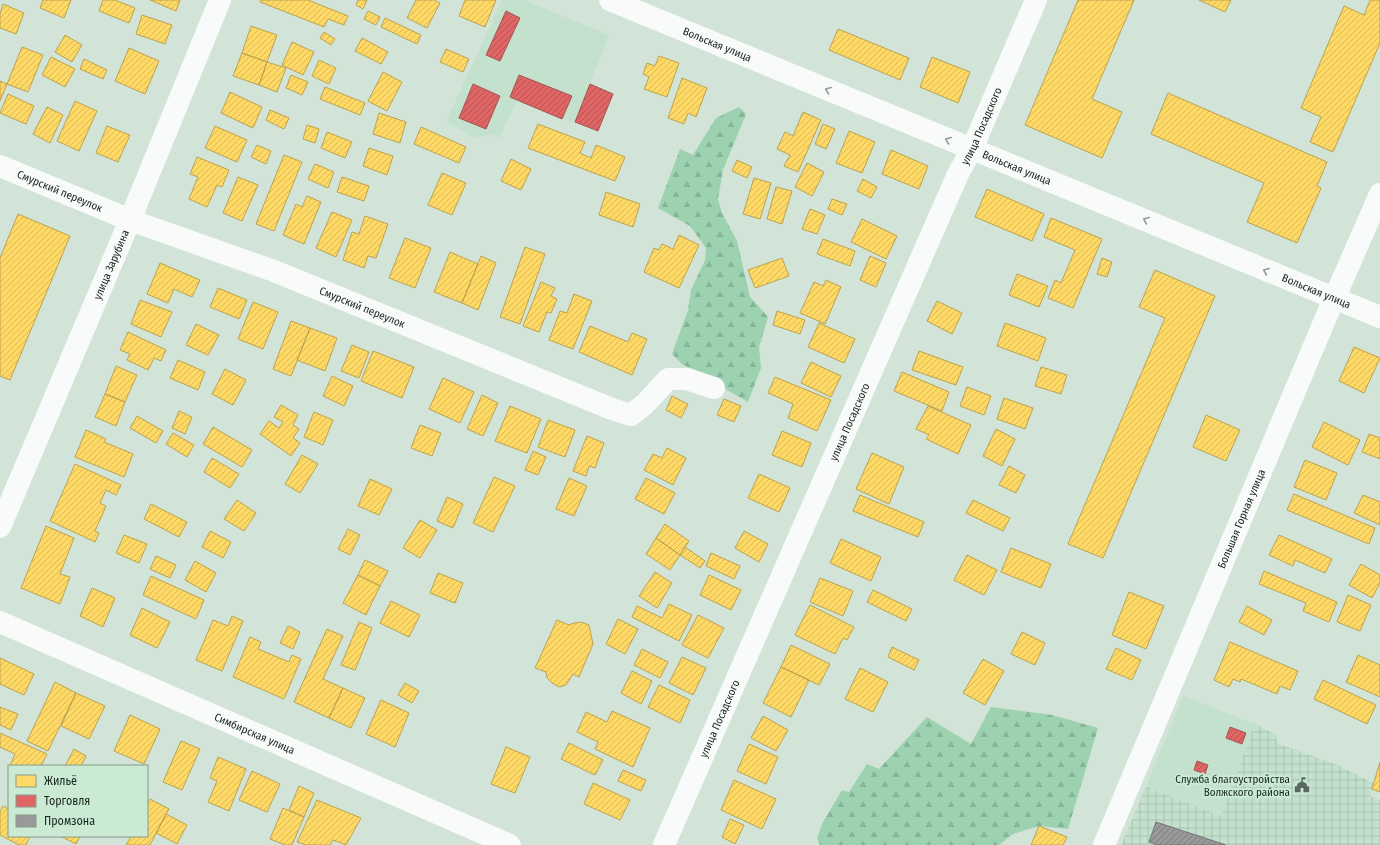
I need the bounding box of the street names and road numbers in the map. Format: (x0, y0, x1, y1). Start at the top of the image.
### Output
street label: Вольская улица (681, 24, 754, 64)
street label: улица Посадского (958, 85, 1004, 167)
street label: Вольская улица (981, 148, 1053, 187)
street label: Смурский переулок (15, 167, 105, 215)
street label: улица Зарубина (91, 228, 132, 301)
street label: Вольская улица (1280, 271, 1353, 311)
street label: Смурский переулок (318, 284, 408, 331)
street label: улица Посадского (827, 381, 872, 463)
street label: Большая Горная улица (1215, 467, 1268, 570)
street label: улица Посадского (697, 678, 742, 759)
street label: Симбирская улица (213, 710, 297, 757)

